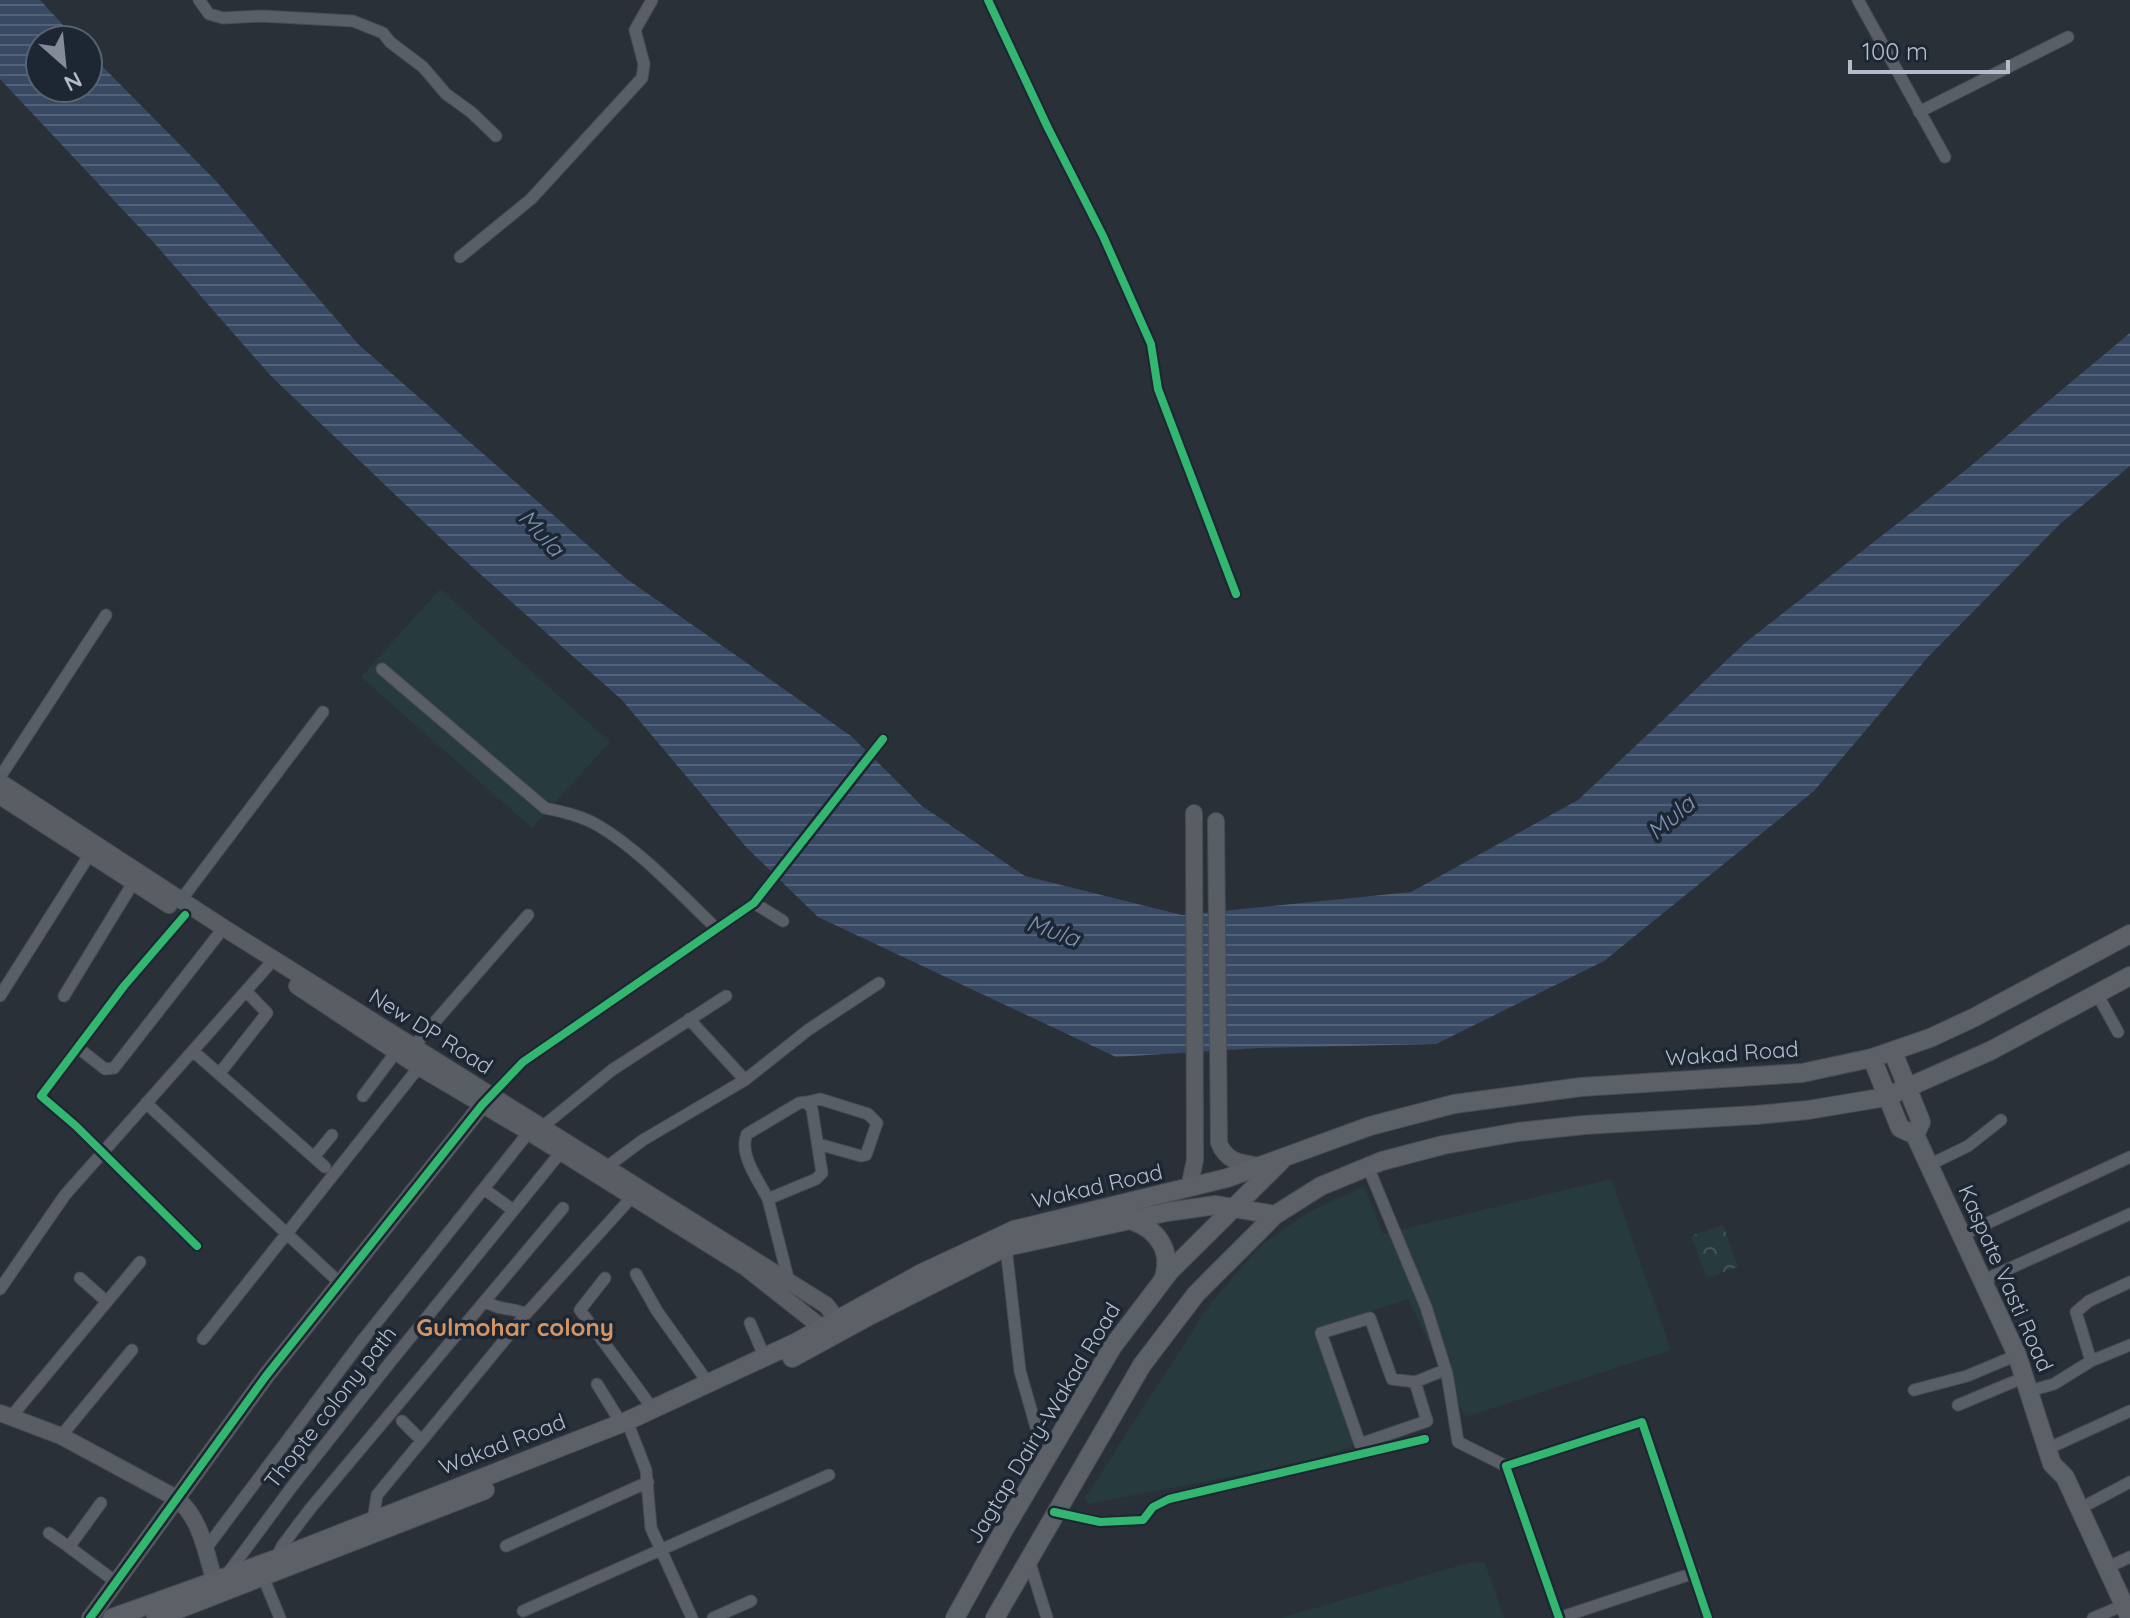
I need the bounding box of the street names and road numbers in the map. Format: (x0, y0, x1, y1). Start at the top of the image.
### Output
street label: New DP Road (364, 982, 498, 1080)
street label: Wakad Road (1665, 1034, 1799, 1072)
street label: Wakad Road (1029, 1157, 1165, 1215)
street label: Kaspate Vasti Road (1952, 1180, 2060, 1376)
street label: Jagtap Dairy-Wakad Road (960, 1297, 1126, 1549)
street label: Thopte colony path (258, 1320, 402, 1494)
street label: Wakad Road (435, 1407, 569, 1481)

